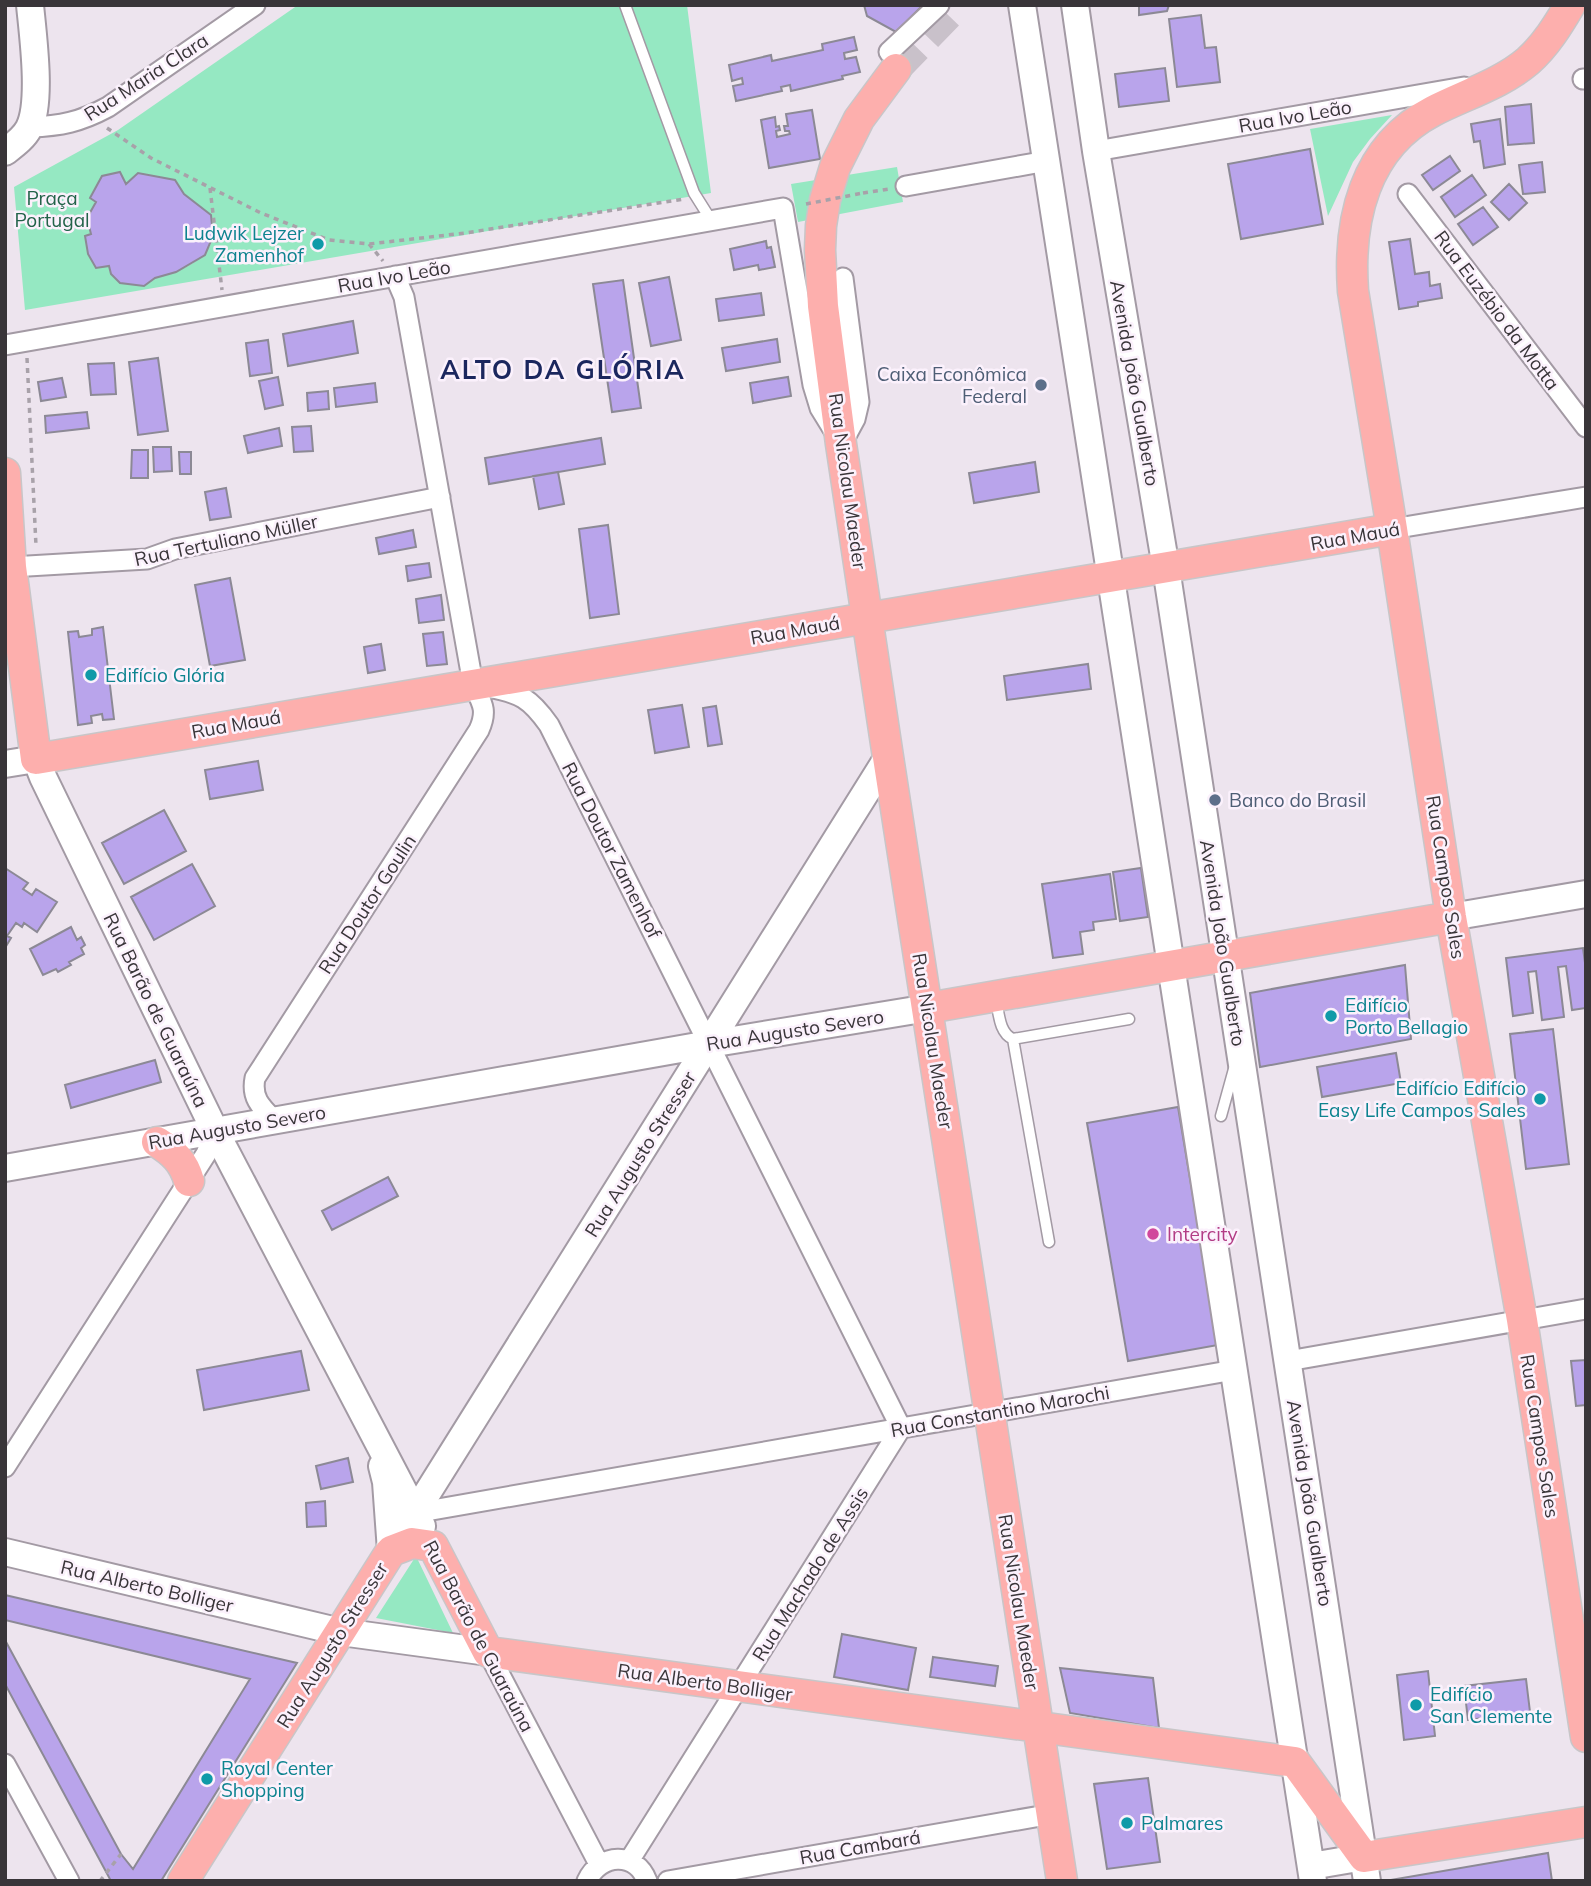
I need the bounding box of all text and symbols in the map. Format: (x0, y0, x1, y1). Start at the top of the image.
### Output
street label: Rua Maria Clara (79, 28, 213, 126)
street label: Rua Ivo Leão (1237, 94, 1353, 138)
park label: Praça Portugal (14, 186, 90, 232)
place label: Ludwik Lejzer Zamenhof (184, 221, 305, 267)
street label: Rua Euzébio da Motta (1429, 225, 1565, 395)
marker: Ludwik Lejzer Zamenhof (310, 236, 326, 252)
street label: Rua Ivo Leão (336, 254, 452, 298)
street label: Avenida João Gualberto (1105, 278, 1165, 488)
district label: ALTO DA GLÓRIA (440, 353, 686, 386)
place label: Caixa Econômica Federal (877, 362, 1027, 408)
marker: Caixa Econômica Federal (1033, 377, 1049, 393)
street label: Rua Nicolau Maeder (824, 391, 872, 571)
street label: Rua Tertuliano Müller (132, 509, 320, 571)
street label: Rua Mauá (1308, 516, 1402, 556)
street label: Rua Mauá (748, 610, 842, 650)
place label: Edifício Glória (105, 663, 225, 687)
marker: Edifício Glória (83, 667, 99, 683)
street label: Rua Mauá (189, 704, 283, 744)
street label: Rua Doutor Zamenhof (557, 758, 667, 943)
place label: Banco do Brasil (1229, 788, 1366, 812)
marker: Banco do Brasil (1207, 792, 1223, 808)
street label: Rua Campos Sales (1421, 793, 1471, 961)
street label: Rua Doutor Goulin (313, 830, 421, 978)
street label: Avenida João Gualberto (1195, 838, 1251, 1048)
street label: Rua Barão de Guaraúna (98, 909, 214, 1111)
street label: Rua Nicolau Maeder (907, 951, 959, 1131)
place label: Edifício Porto Bellagio (1345, 993, 1468, 1039)
street label: Rua Augusto Severo (704, 1004, 886, 1056)
marker: Edifício Porto Bellagio (1323, 1008, 1339, 1024)
street label: Rua Augusto Stresser (579, 1066, 701, 1241)
place label: Edifício Edifício Easy Life Campos Sales (1318, 1076, 1526, 1122)
marker: Edifício Edifício Easy Life Campos Sales (1532, 1091, 1548, 1107)
street label: Rua Augusto Severo (147, 1100, 327, 1154)
place label: Intercity (1167, 1222, 1238, 1246)
marker: Intercity (1145, 1226, 1161, 1242)
street label: Rua Campos Sales (1515, 1352, 1565, 1520)
street label: Rua Constantino Marochi (889, 1380, 1111, 1442)
street label: Avenida João Gualberto (1282, 1398, 1338, 1608)
street label: Rua Machado de Assis (747, 1483, 873, 1665)
street label: Rua Nicolau Maeder (993, 1512, 1045, 1692)
street label: Rua Barão de Guaraúna (418, 1536, 540, 1736)
street label: Rua Alberto Bolliger (58, 1554, 236, 1618)
street label: Rua Augusto Stresser (271, 1557, 393, 1732)
street label: Rua Alberto Bolliger (616, 1658, 794, 1706)
place label: Edifício San Clemente (1430, 1682, 1552, 1728)
marker: Edifício San Clemente (1408, 1697, 1424, 1713)
place label: Royal Center Shopping (221, 1756, 333, 1802)
marker: Royal Center Shopping (199, 1771, 215, 1787)
place label: Palmares (1141, 1811, 1223, 1835)
marker: Palmares (1119, 1815, 1135, 1831)
street label: Rua Cambará (798, 1825, 922, 1869)

